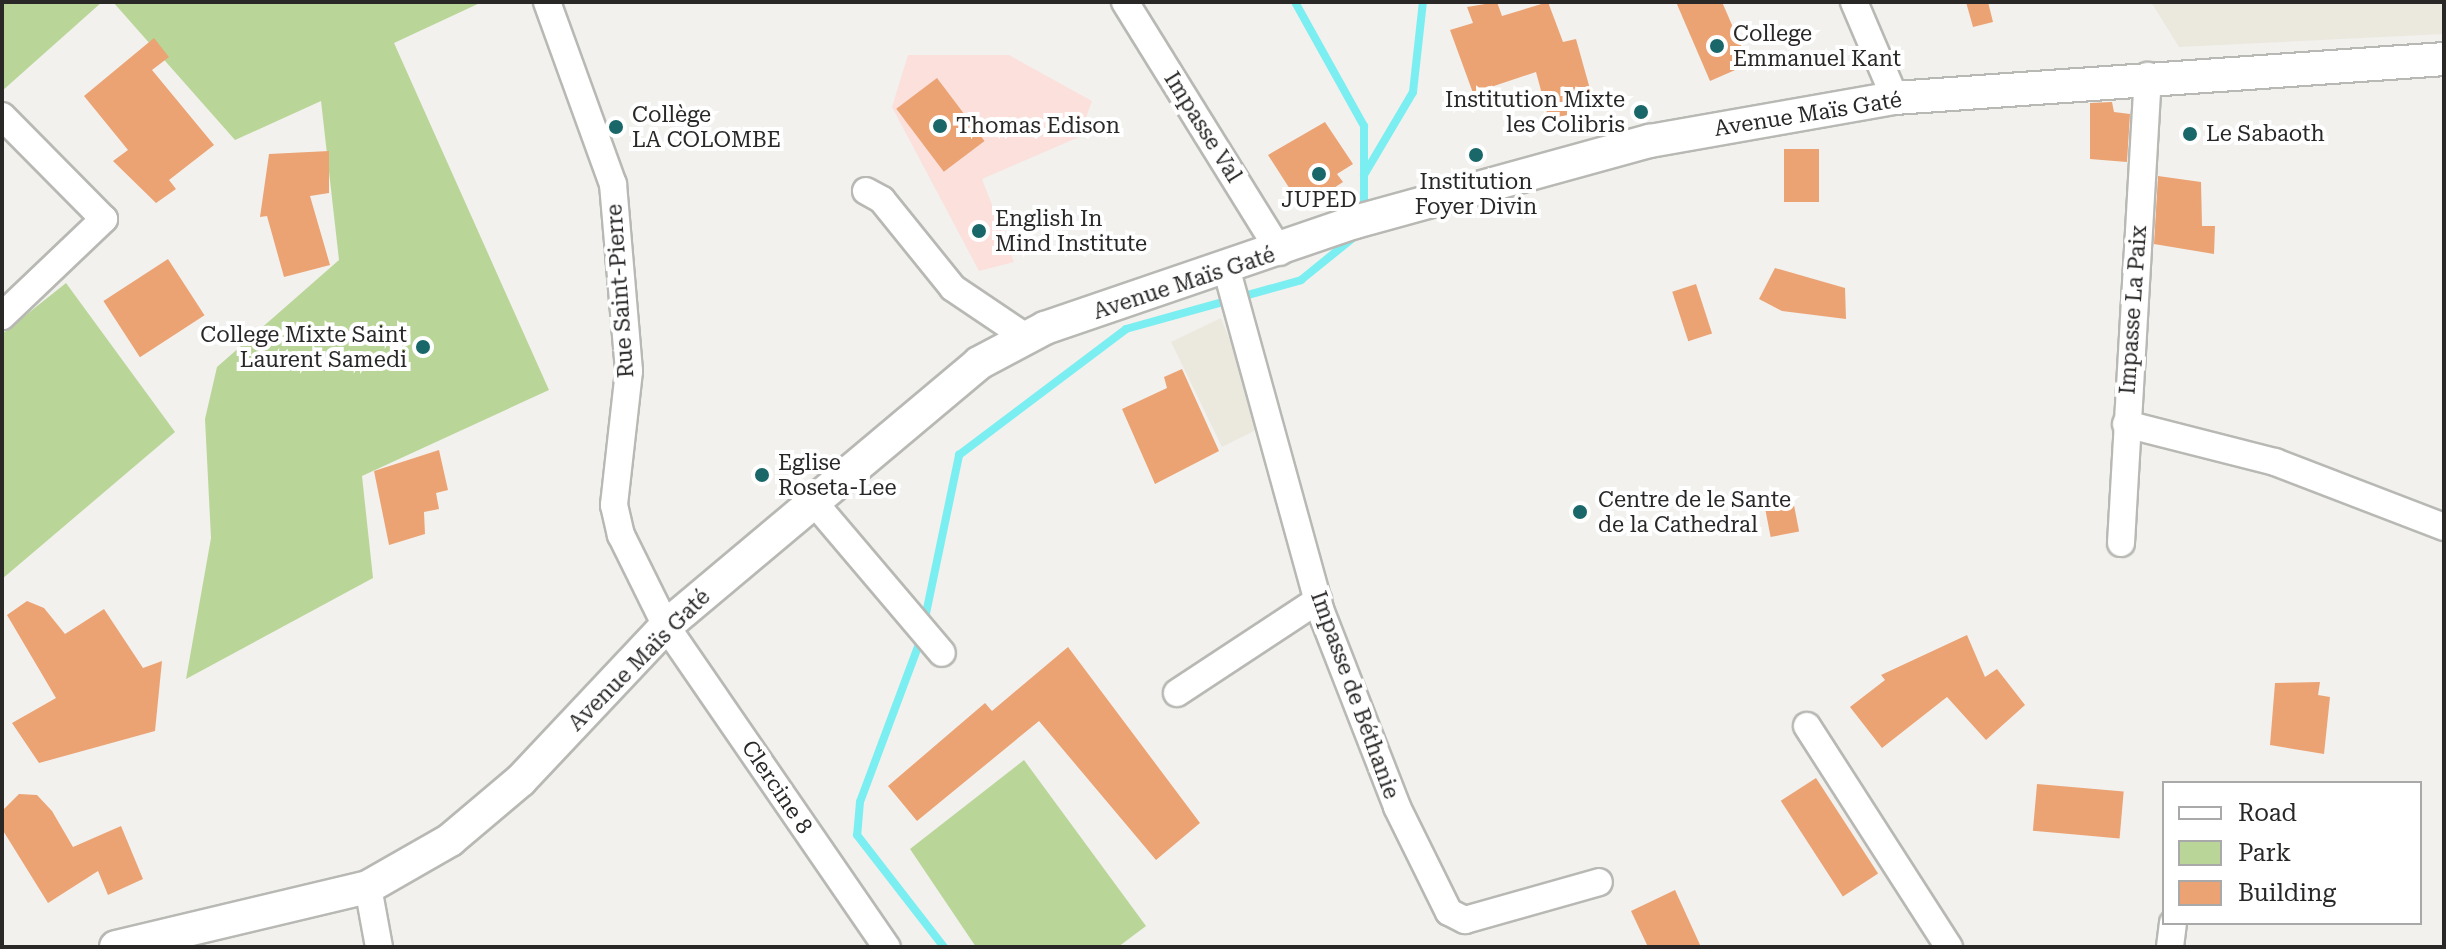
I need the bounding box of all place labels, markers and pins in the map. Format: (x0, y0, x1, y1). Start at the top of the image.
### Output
place label: College Emmanuel Kant (1733, 20, 1901, 72)
marker: College Emmanuel Kant (1708, 37, 1726, 55)
place label: Institution Mixte les Colibris (1445, 86, 1625, 138)
place label: Collège LA COLOMBE (632, 101, 781, 152)
marker: Institution Mixte les Colibris (1632, 103, 1650, 121)
place label: Thomas Edison (956, 113, 1120, 139)
marker: Thomas Edison (931, 117, 949, 135)
marker: Collège LA COLOMBE (607, 118, 625, 136)
place label: Le Sabaoth (2206, 121, 2325, 147)
marker: Le Sabaoth (2181, 125, 2199, 143)
marker: Institution Foyer Divin (1467, 146, 1485, 164)
marker: JUPED (1310, 165, 1328, 183)
place label: Institution Foyer Divin (1415, 168, 1537, 220)
place label: JUPED (1281, 187, 1357, 213)
place label: English In Mind Institute (995, 205, 1147, 256)
marker: English In Mind Institute (970, 222, 988, 240)
place label: College Mixte Saint Laurent Samedi (200, 321, 407, 372)
marker: College Mixte Saint Laurent Samedi (414, 338, 432, 356)
place label: Eglise Roseta-Lee (778, 449, 897, 500)
marker: Eglise Roseta-Lee (753, 466, 771, 484)
place label: Centre de le Sante de la Cathedral (1598, 486, 1791, 538)
marker: Centre de le Sante de la Cathedral (1569, 501, 1591, 523)

